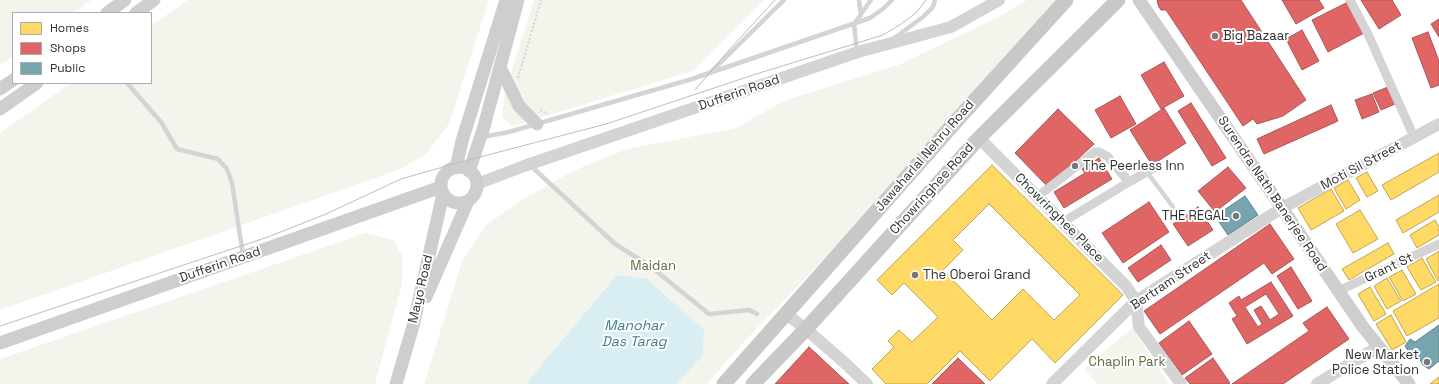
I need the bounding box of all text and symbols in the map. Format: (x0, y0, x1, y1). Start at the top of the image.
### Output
legend (12, 12, 152, 84)
text: Homes (50, 20, 89, 36)
place label: Big Bazaar (1223, 28, 1289, 44)
marker: Big Bazaar (1210, 31, 1220, 41)
text: Shops (50, 40, 86, 56)
text: Public (50, 60, 85, 76)
street label: Dufferin Road (696, 72, 782, 114)
street label: Jawaharlal Nehru Road (872, 97, 978, 215)
street label: Surendra Nath Banerjee Road (1214, 114, 1330, 274)
street label: Moti Sil Street (1318, 138, 1404, 194)
street label: Chowringhee Road (887, 140, 977, 238)
place label: The Peerless Inn (1083, 158, 1185, 174)
marker: The Peerless Inn (1070, 161, 1080, 171)
street label: Chowringhee Place (1011, 170, 1107, 266)
place label: THE REGAL (1162, 208, 1228, 224)
marker: THE REGAL (1231, 211, 1241, 221)
street label: Dufferin Road (177, 244, 263, 286)
street label: Bertram Street (1128, 248, 1214, 314)
street label: Grant St (1362, 250, 1416, 286)
street label: Mayo Road (406, 253, 436, 325)
park label: Maidan (630, 258, 676, 274)
place label: The Oberoi Grand (923, 267, 1031, 283)
marker: The Oberoi Grand (910, 270, 920, 280)
water label: Manohar Das Tarag (601, 318, 667, 350)
place label: New Market Police Station (1332, 347, 1419, 378)
park label: Chaplin Park (1089, 354, 1165, 370)
marker: New Market Police Station (1422, 357, 1432, 367)

